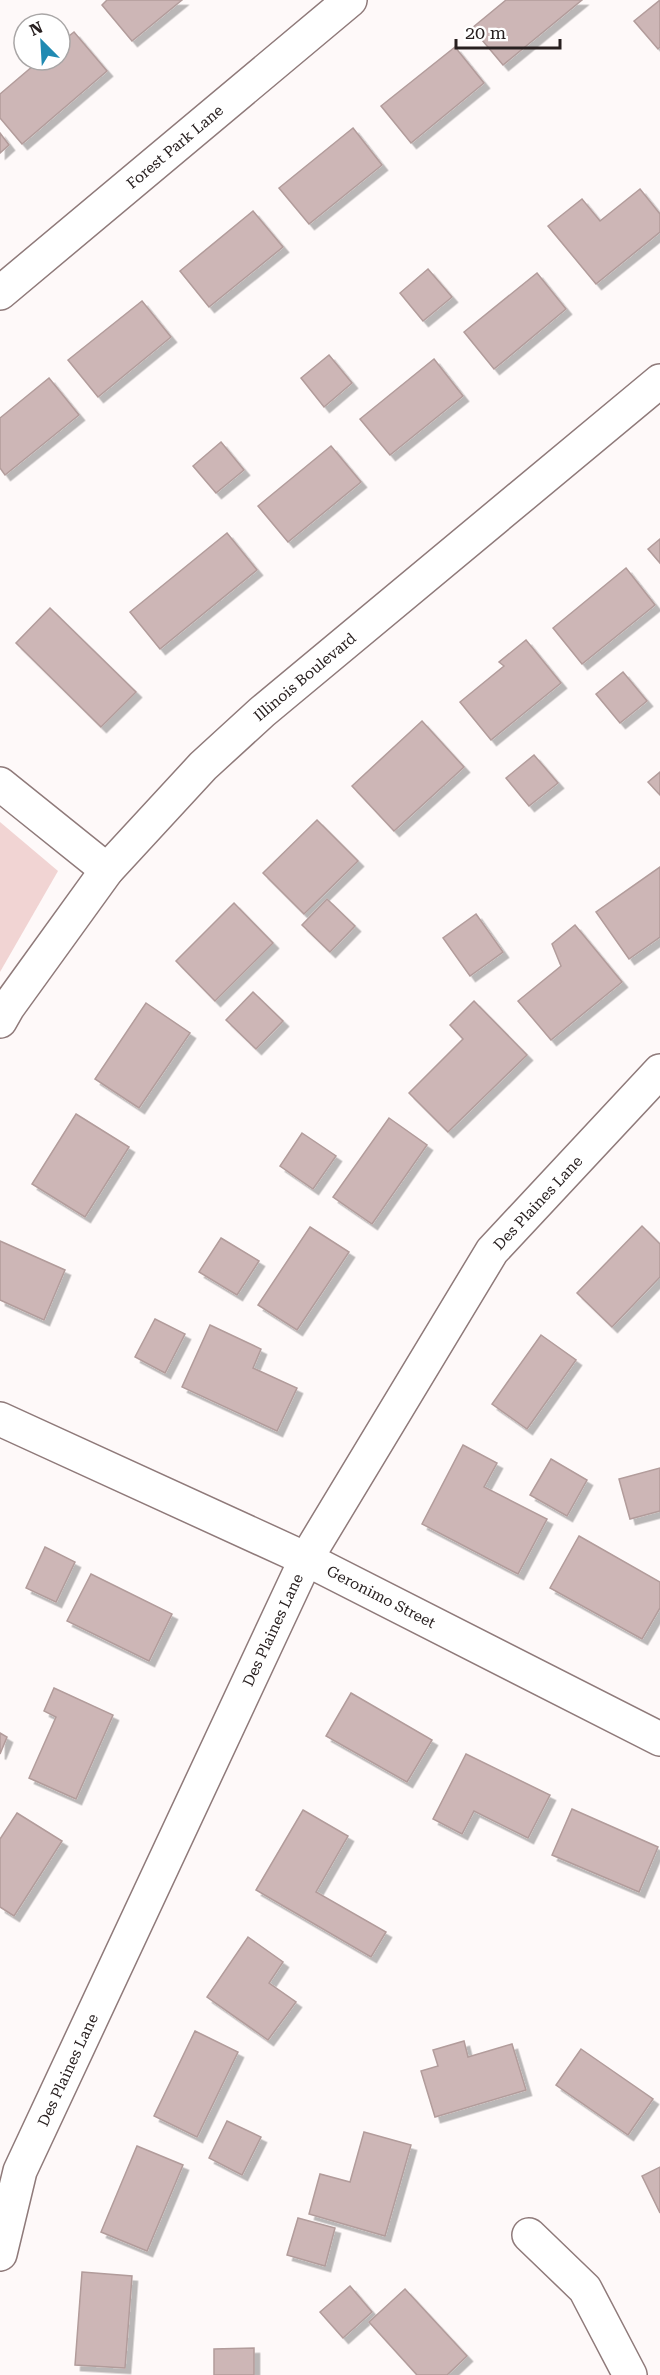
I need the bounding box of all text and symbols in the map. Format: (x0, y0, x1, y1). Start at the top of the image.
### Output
north arrow (12, 12, 72, 72)
scale bar (456, 12, 560, 50)
text: N (27, 18, 46, 40)
text: 20 m (465, 22, 506, 43)
street label: Forest Park Lane (123, 101, 227, 193)
street label: Illinois Boulevard (250, 629, 360, 725)
street label: Des Plaines Lane (490, 1152, 586, 1254)
street label: Geronimo Street (324, 1562, 439, 1632)
street label: Des Plaines Lane (239, 1571, 307, 1689)
street label: Des Plaines Lane (34, 2011, 102, 2129)

